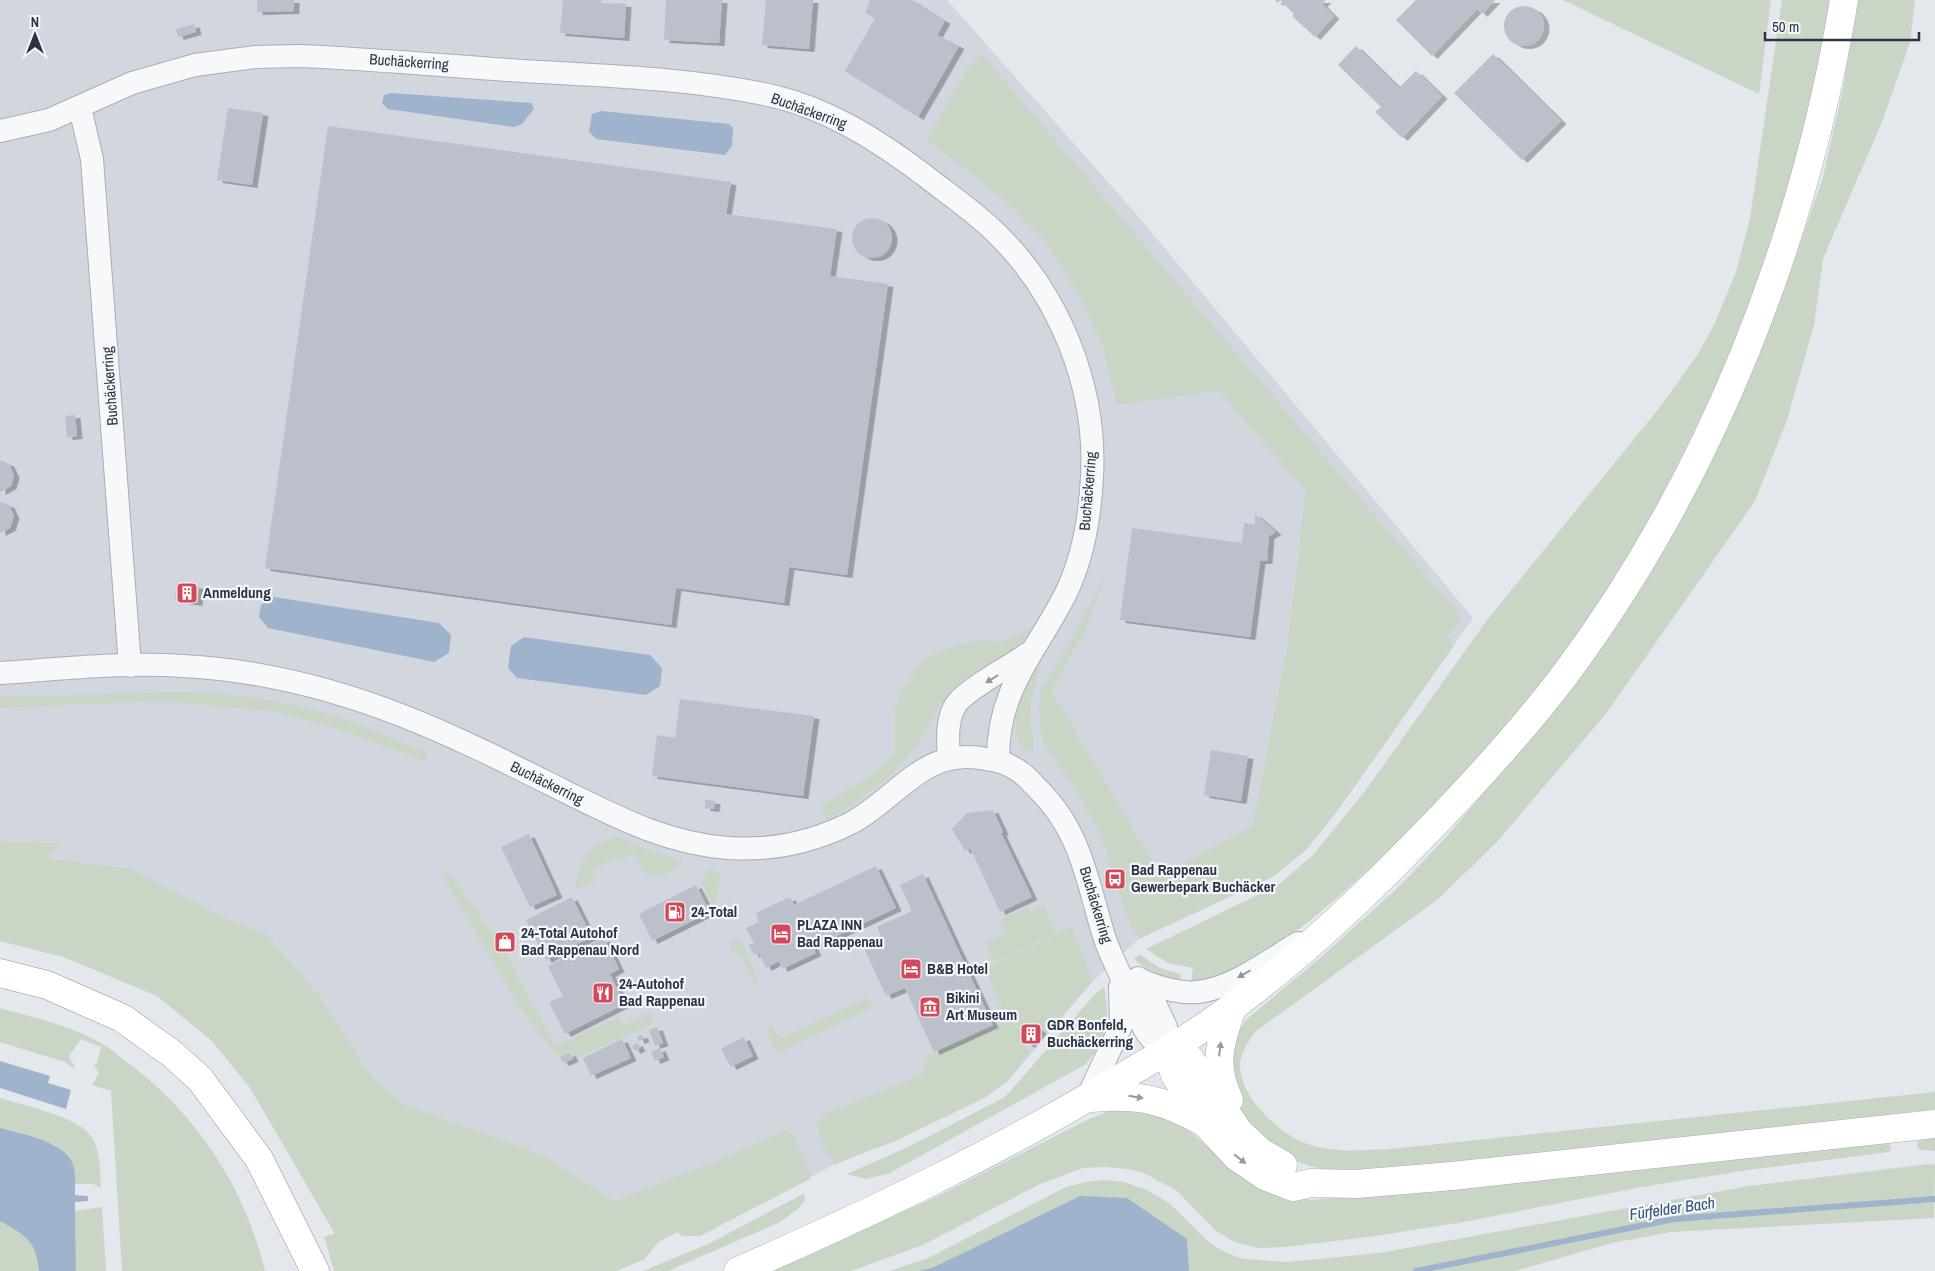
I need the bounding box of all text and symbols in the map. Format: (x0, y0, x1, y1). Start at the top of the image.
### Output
north arrow (10, 10, 60, 60)
scale bar (1765, 10, 1919, 42)
text: N (31, 13, 39, 31)
text: 50 m (1772, 16, 1799, 37)
street label: Buchäckerring (369, 48, 449, 75)
street label: Buchäckerring (768, 87, 850, 134)
street label: Buchäckerring (96, 346, 123, 426)
street label: Buchäckerring (1074, 450, 1101, 531)
building icon: Anmeldung (175, 581, 199, 605)
place label: Anmeldung (203, 582, 271, 603)
one-way arrow (985, 674, 998, 683)
street label: Buchäckerring (507, 756, 588, 809)
place label: Bad Rappenau Gewerbepark Buchäcker (1131, 859, 1275, 897)
street label: Buchäckerring (1075, 864, 1118, 946)
bus stop icon: Bad Rappenau Gewerbepark Buchäcker (1103, 867, 1127, 891)
fuel station icon: 24-Total (663, 900, 687, 924)
place label: 24-Total (691, 901, 737, 922)
place label: PLAZA INN Bad Rappenau (797, 914, 883, 952)
place label: 24-Total Autohof Bad Rappenau Nord (521, 922, 639, 960)
hotel icon: PLAZA INN Bad Rappenau (769, 922, 793, 946)
shop icon: 24-Total Autohof Bad Rappenau Nord (493, 930, 517, 954)
hotel icon: B&B Hotel (899, 957, 923, 981)
place label: B&B Hotel (927, 958, 988, 979)
one-way arrow (1237, 970, 1250, 979)
place label: 24-Autohof Bad Rappenau (619, 973, 705, 1011)
restaurant icon: 24-Autohof Bad Rappenau (591, 981, 615, 1005)
place label: Bikini Art Museum (946, 987, 1017, 1025)
museum icon: Bikini Art Museum (918, 995, 942, 1019)
place label: GDR Bonfeld, Buchäckerring (1047, 1014, 1134, 1052)
building icon: GDR Bonfeld, Buchäckerring (1019, 1022, 1043, 1046)
one-way arrow (1216, 1041, 1224, 1057)
one-way arrow (1128, 1093, 1144, 1101)
one-way arrow (1233, 1153, 1246, 1164)
water label: Fürfelder Bach (1628, 1191, 1716, 1225)

